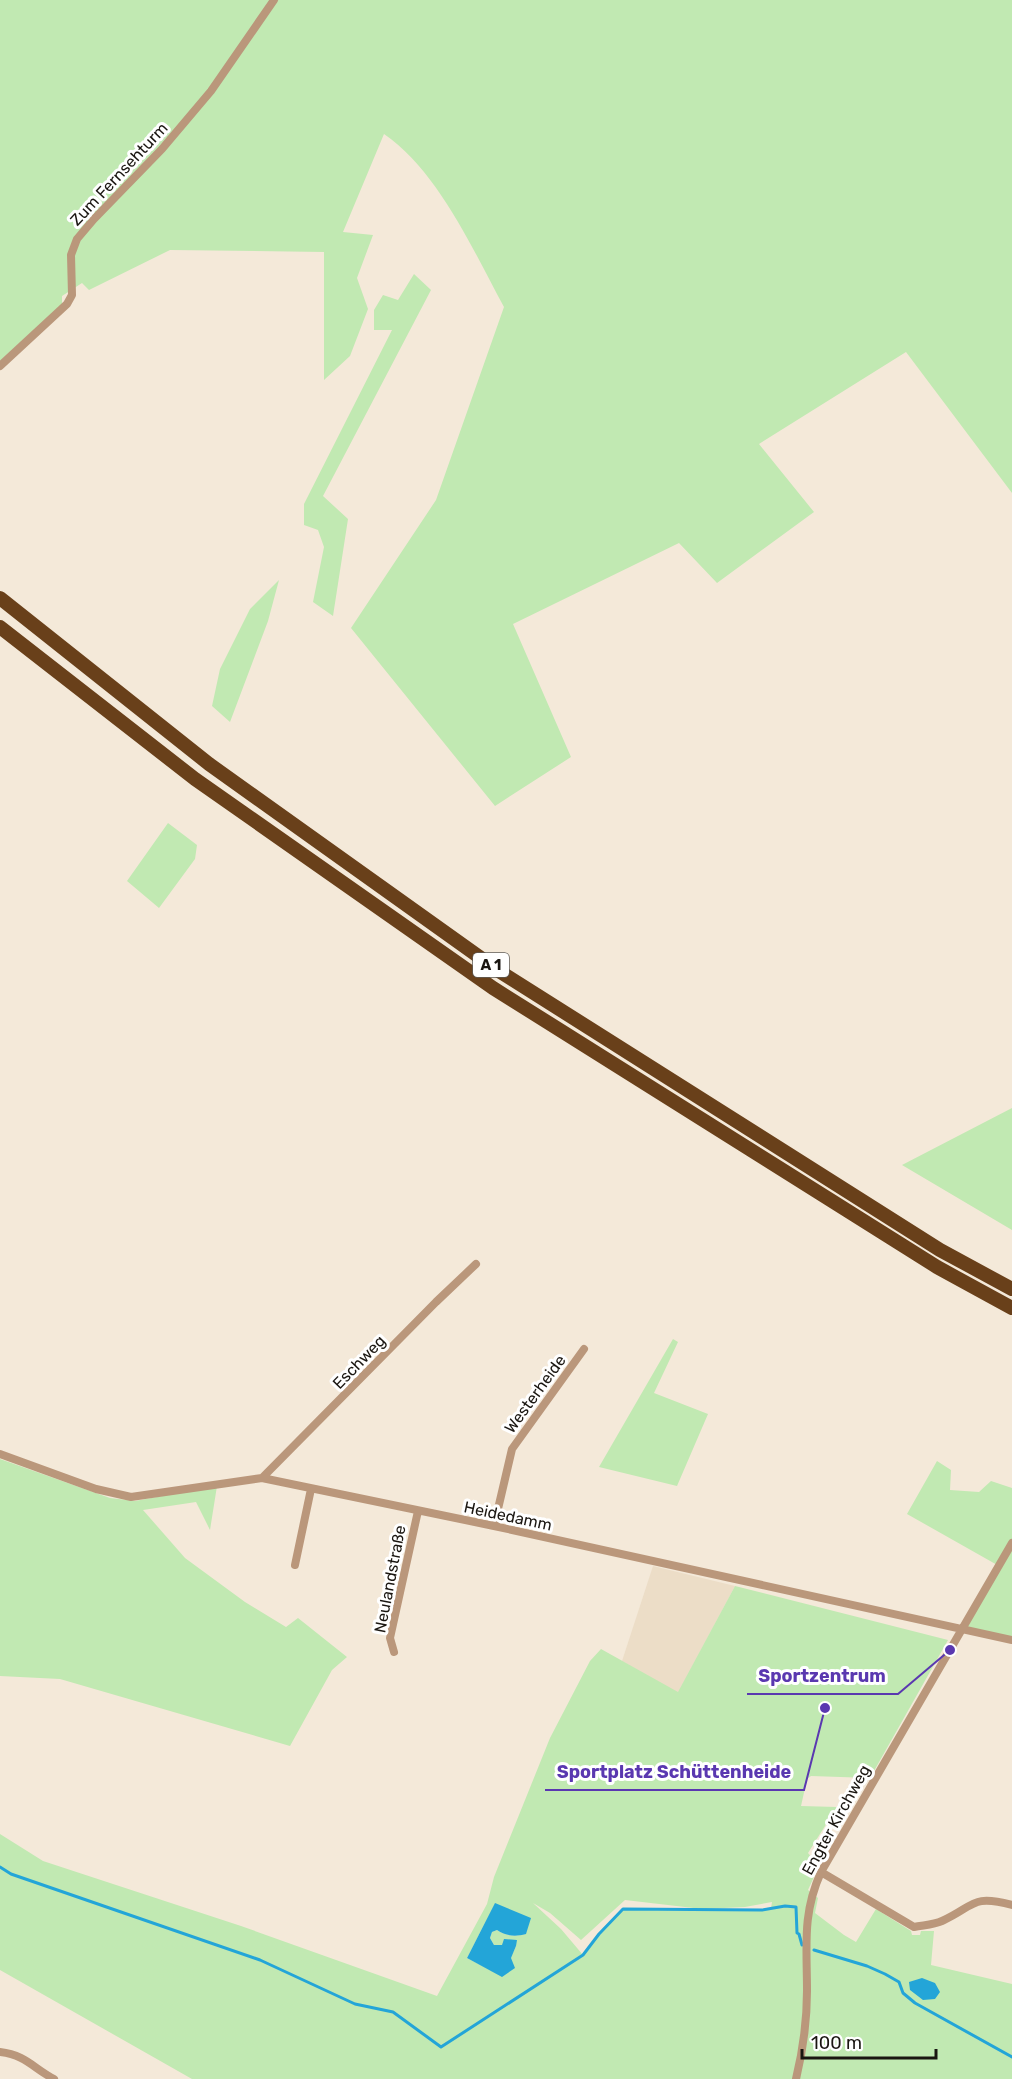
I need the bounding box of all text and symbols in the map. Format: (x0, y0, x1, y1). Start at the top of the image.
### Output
street label: Zum Fernsehturm (66, 119, 172, 229)
road number: A 1 (473, 953, 509, 977)
street label: Eschweg (329, 1331, 389, 1393)
street label: Westerheide (500, 1351, 570, 1437)
street label: Heidedamm (462, 1497, 554, 1535)
street label: Neulandstraße (370, 1524, 410, 1634)
callout: Sportzentrum (747, 1658, 898, 1694)
text: Sportzentrum (758, 1665, 886, 1687)
callout: Sportplatz Schüttenheide (545, 1754, 804, 1790)
text: Sportplatz Schüttenheide (557, 1761, 792, 1783)
street label: Engter Kirchweg (798, 1762, 874, 1878)
scale bar (802, 2022, 936, 2060)
text: 100 m (811, 2032, 862, 2054)

